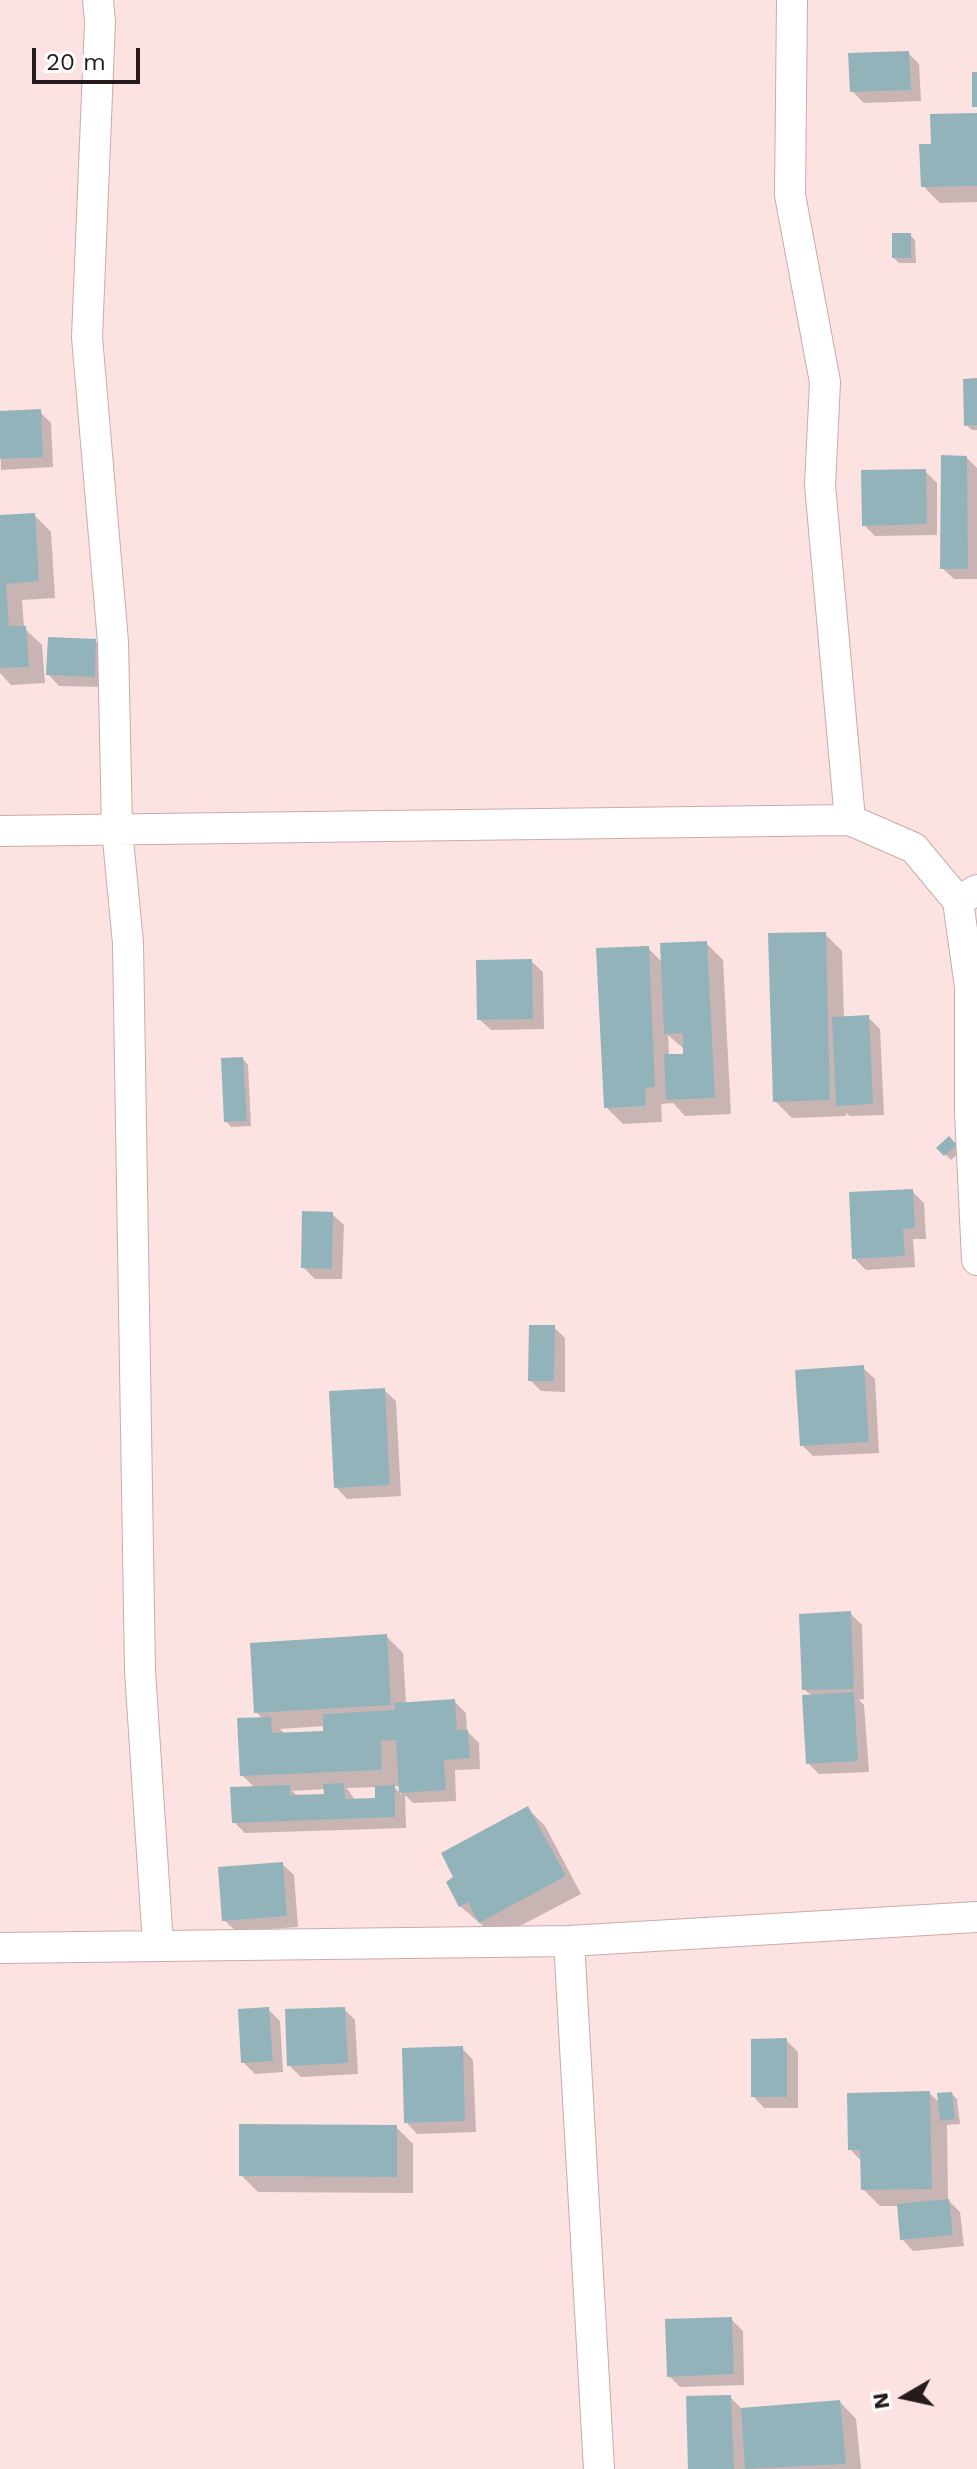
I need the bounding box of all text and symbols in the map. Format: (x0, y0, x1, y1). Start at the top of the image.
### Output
scale bar (36, 32, 144, 82)
text: 20 m (46, 48, 106, 76)
north arrow (865, 2357, 945, 2437)
text: N (867, 2391, 894, 2411)

